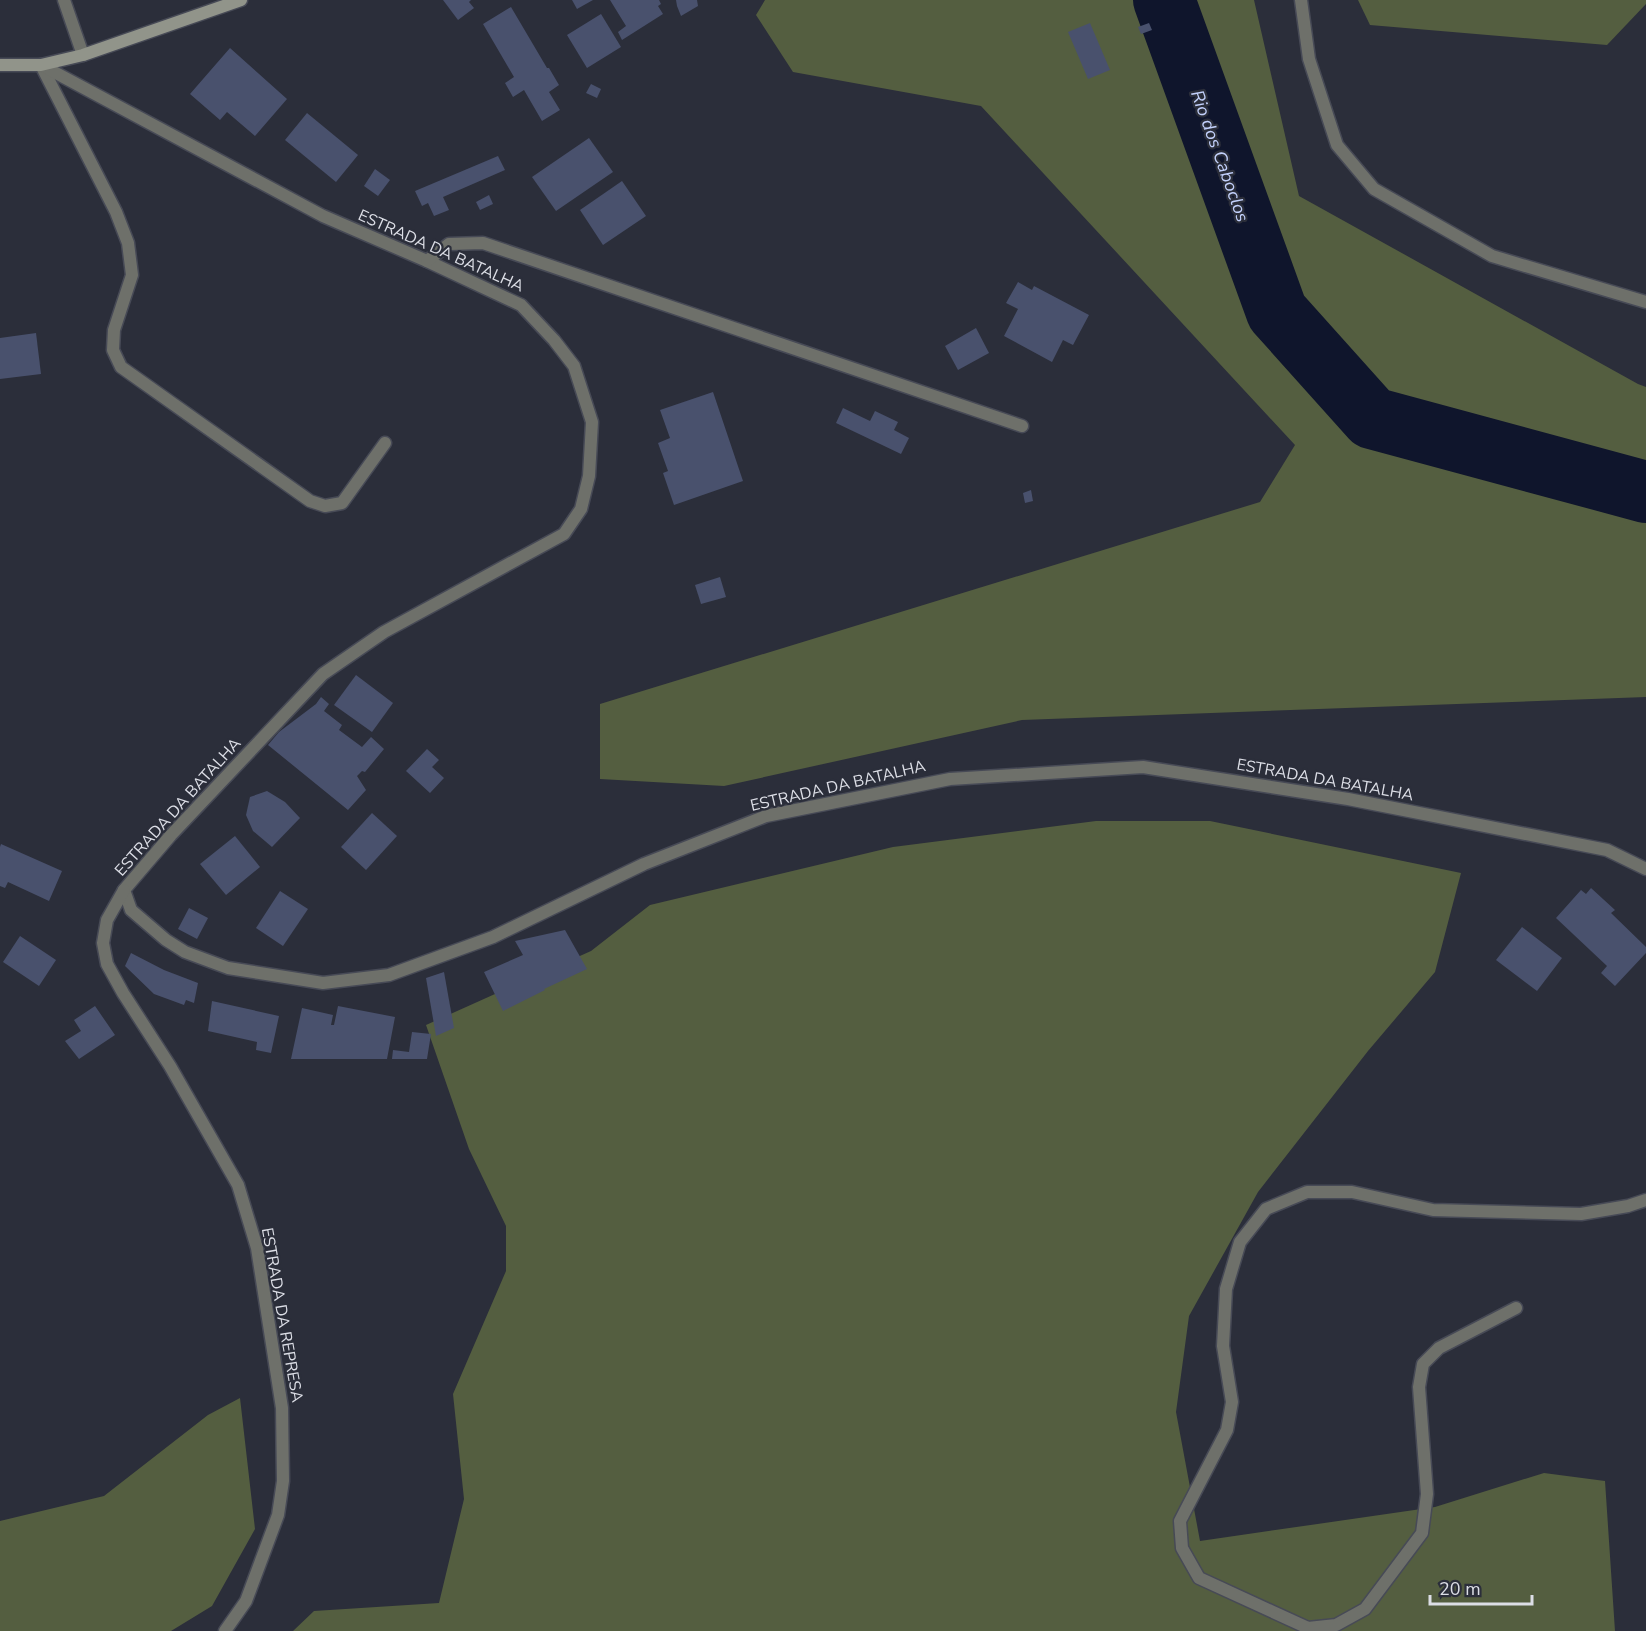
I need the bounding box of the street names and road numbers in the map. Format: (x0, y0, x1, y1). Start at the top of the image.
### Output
street label: ESTRADA DA BATALHA (355, 205, 528, 298)
street label: ESTRADA DA BATALHA (110, 733, 246, 881)
street label: ESTRADA DA BATALHA (1235, 754, 1415, 806)
street label: ESTRADA DA BATALHA (748, 755, 928, 817)
street label: ESTRADA DA REPRESA (256, 1226, 308, 1404)

